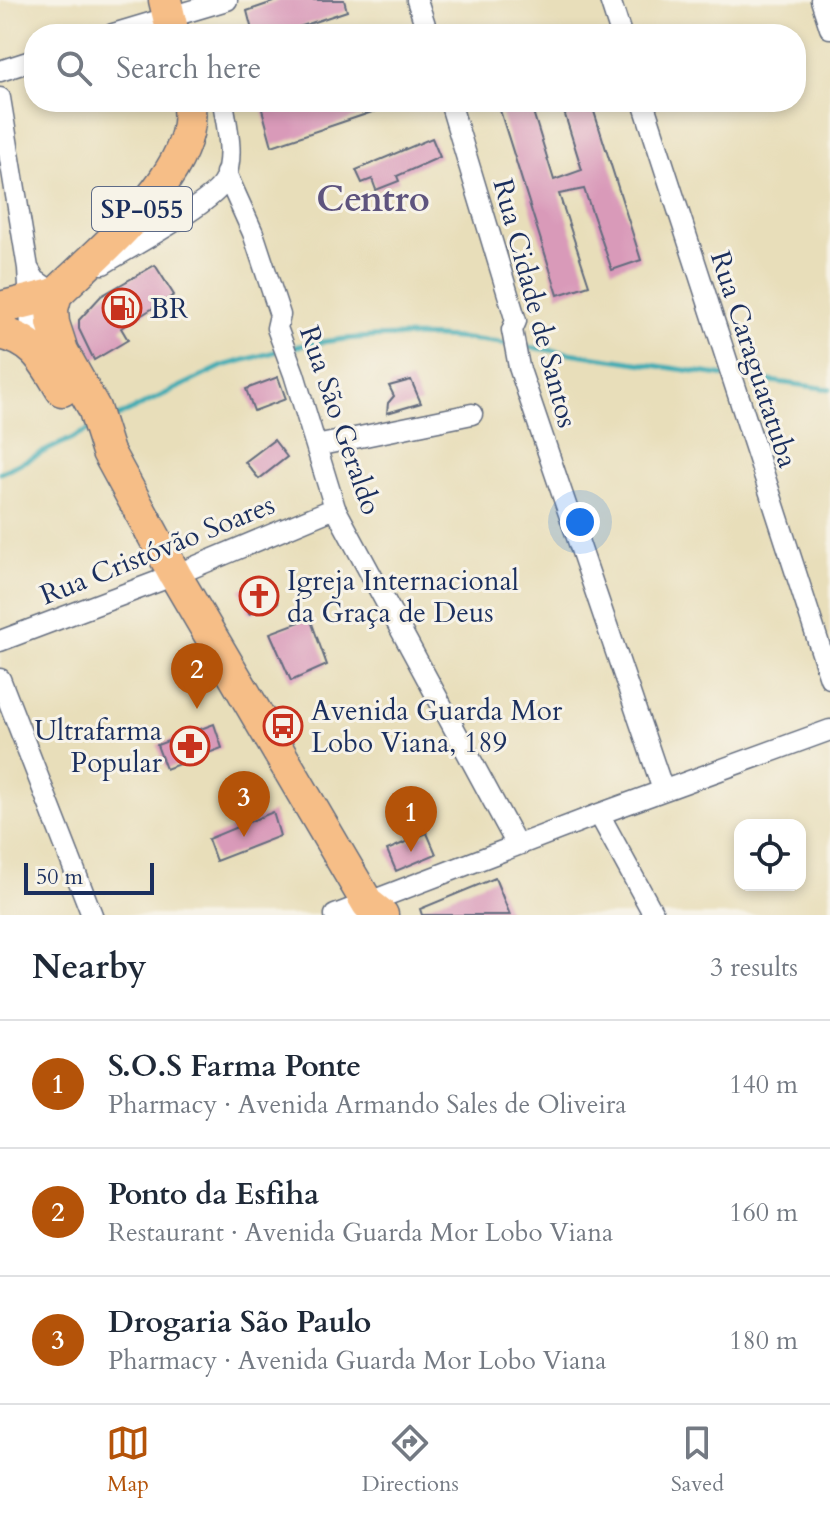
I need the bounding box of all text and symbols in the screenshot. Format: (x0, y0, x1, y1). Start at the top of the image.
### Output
search box (24, 24, 806, 112)
icon: search (52, 46, 96, 90)
text: Search here (116, 48, 261, 89)
district label: Centro (316, 175, 430, 224)
street label: Rua Cidade de Santos (484, 175, 587, 432)
road number: SP-055 (92, 187, 192, 231)
street label: Rua Caraguatatuba (701, 246, 807, 472)
fuel station icon: BR (101, 287, 143, 329)
place label: BR (150, 290, 189, 328)
street label: Rua São Geraldo (290, 321, 390, 520)
street label: Rua Cristóvão Soares (34, 486, 280, 614)
your location (560, 502, 600, 542)
place label: Igreja Internacional da Graça de Deus (287, 562, 519, 632)
church icon: Igreja Internacional da Graça de Deus (238, 575, 280, 617)
pin: 2 (171, 643, 223, 709)
place label: Avenida Guarda Mor Lobo Viana, 189 (311, 692, 563, 762)
bus stop icon: Avenida Guarda Mor Lobo Viana, 189 (262, 705, 304, 747)
place label: Ultrafarma Popular (34, 712, 163, 782)
pharmacy icon: Ultrafarma Popular (169, 725, 211, 767)
pin: 3 (218, 771, 270, 837)
pin: 1 (385, 786, 437, 852)
map controls (734, 819, 806, 891)
button: locate (734, 819, 806, 891)
scale bar (24, 859, 154, 895)
text: 50 m (36, 862, 83, 892)
text: Nearby (32, 944, 147, 990)
text: 3 results (710, 950, 798, 985)
text: S.O.S Farma Ponte (108, 1046, 361, 1087)
text: 1 (51, 1067, 65, 1102)
text: 140 m (729, 1067, 798, 1102)
text: Pharmacy · Avenida Armando Sales de Oliveira (108, 1087, 627, 1122)
text: Ponto da Esfiha (108, 1174, 319, 1215)
text: 2 (51, 1195, 65, 1230)
text: 160 m (729, 1195, 798, 1230)
text: Restaurant · Avenida Guarda Mor Lobo Viana (108, 1215, 613, 1250)
text: Drogaria São Paulo (108, 1302, 371, 1343)
text: 3 (51, 1323, 65, 1358)
text: 180 m (729, 1323, 798, 1358)
text: Pharmacy · Avenida Guarda Mor Lobo Viana (108, 1343, 606, 1378)
tab: Map (106, 1421, 150, 1499)
tab: Directions (362, 1421, 459, 1499)
tab: Saved (671, 1421, 724, 1499)

